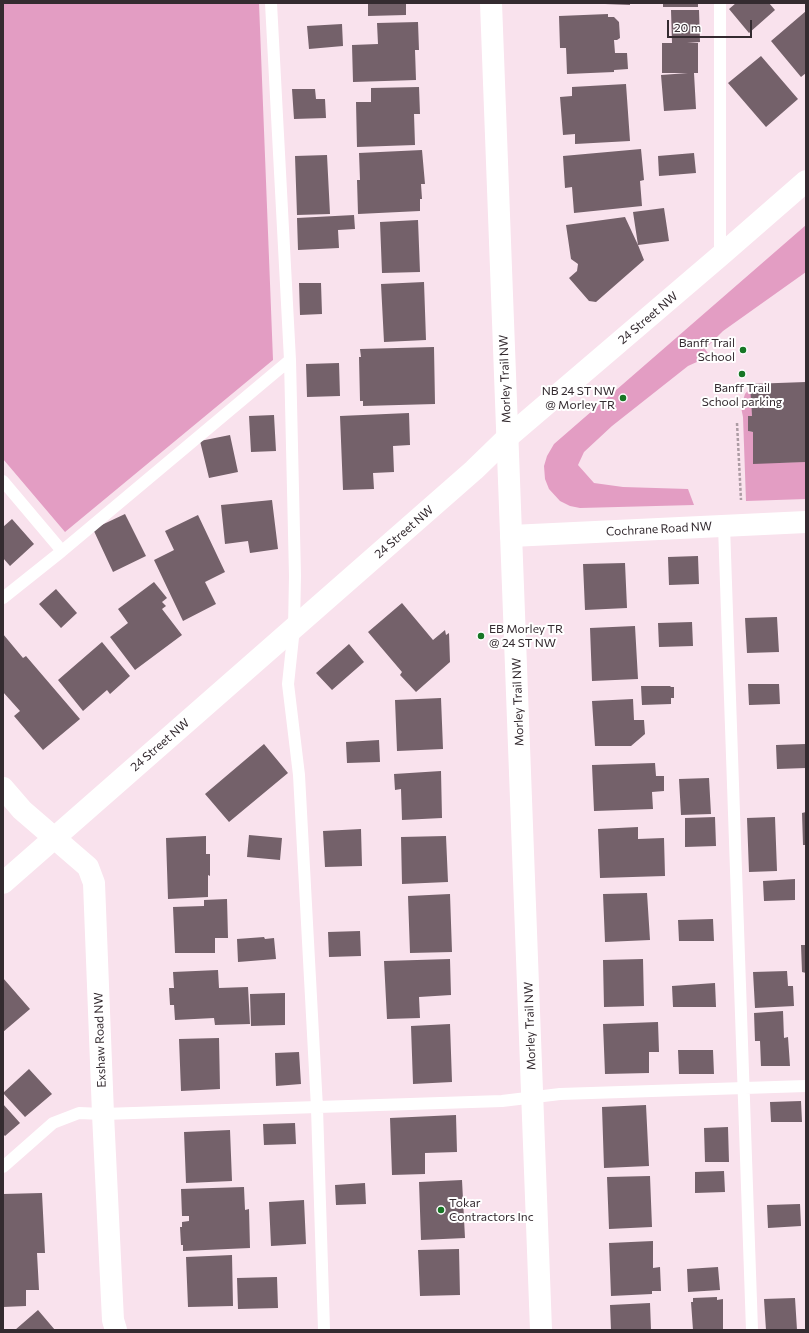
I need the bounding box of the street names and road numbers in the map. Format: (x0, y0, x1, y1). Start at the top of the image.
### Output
street label: 24 Street NW (615, 289, 681, 347)
street label: Morley Trail NW (496, 335, 514, 423)
street label: 24 Street NW (372, 502, 436, 562)
street label: Cochrane Road NW (606, 519, 712, 539)
street label: Morley Trail NW (509, 658, 527, 746)
street label: 24 Street NW (128, 715, 192, 775)
street label: Morley Trail NW (521, 982, 539, 1070)
street label: Exshaw Road NW (91, 992, 109, 1088)

